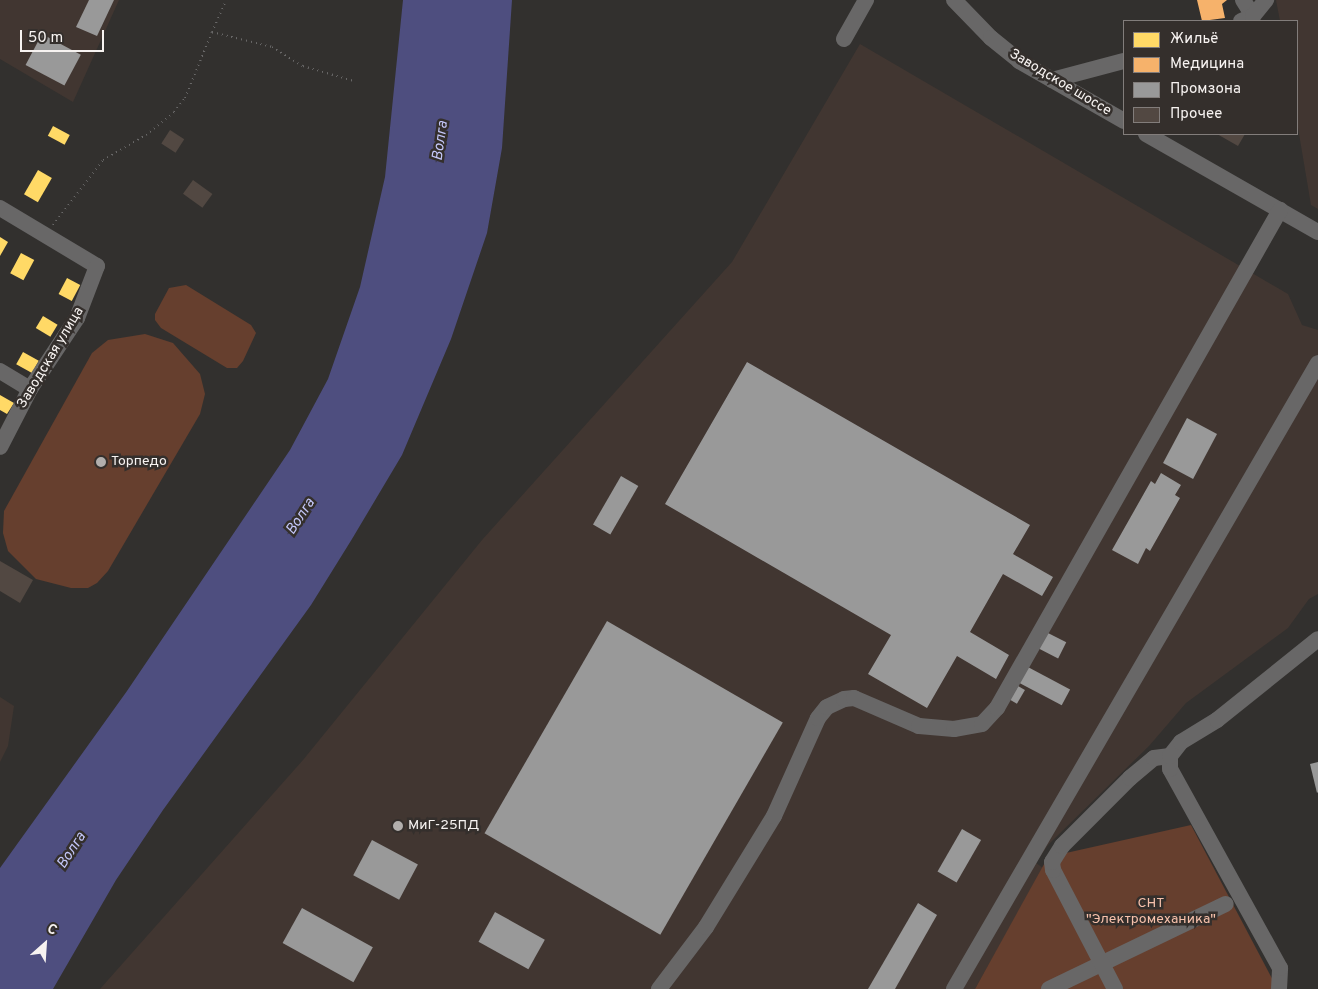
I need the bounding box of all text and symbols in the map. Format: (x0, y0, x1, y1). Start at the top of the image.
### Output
scale bar (22, 20, 106, 52)
legend (1123, 20, 1298, 135)
text: 50 m (28, 29, 63, 48)
text: Жильё (1170, 30, 1218, 49)
street label: Заводское шоссе (1006, 46, 1114, 120)
text: Медицина (1170, 55, 1244, 74)
text: Промзона (1170, 80, 1241, 99)
text: Прочее (1170, 105, 1222, 124)
water label: Волга (429, 120, 453, 162)
street label: Заводская улица (14, 304, 88, 412)
place label: Торпедо (111, 454, 167, 470)
marker: Торпедо (95, 456, 107, 468)
water label: Волга (283, 495, 319, 539)
place label: МиГ-25ПД (408, 818, 479, 834)
marker: МиГ-25ПД (392, 820, 404, 832)
water label: Волга (54, 829, 90, 873)
park label: СНТ "Электромеханика" (1086, 896, 1216, 929)
north arrow (20, 919, 70, 969)
text: С (44, 920, 60, 940)

